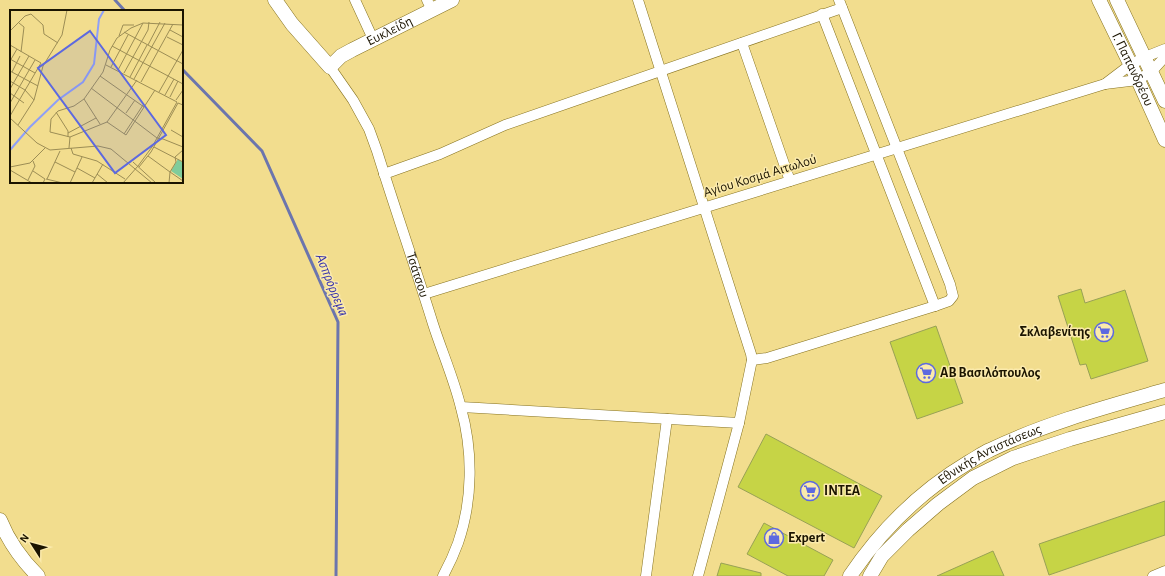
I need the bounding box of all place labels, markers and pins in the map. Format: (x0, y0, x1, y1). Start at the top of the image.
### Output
supermarket icon: Σκλαβενίτης (1093, 321, 1115, 343)
place label: Σκλαβενίτης (1019, 324, 1090, 339)
supermarket icon: ΑΒ Βασιλόπουλος (915, 362, 937, 384)
place label: ΑΒ Βασιλόπουλος (940, 366, 1041, 380)
supermarket icon: INTEA (799, 480, 821, 502)
place label: INTEA (824, 484, 861, 498)
shop icon: Expert (763, 527, 785, 549)
place label: Expert (788, 531, 825, 545)

